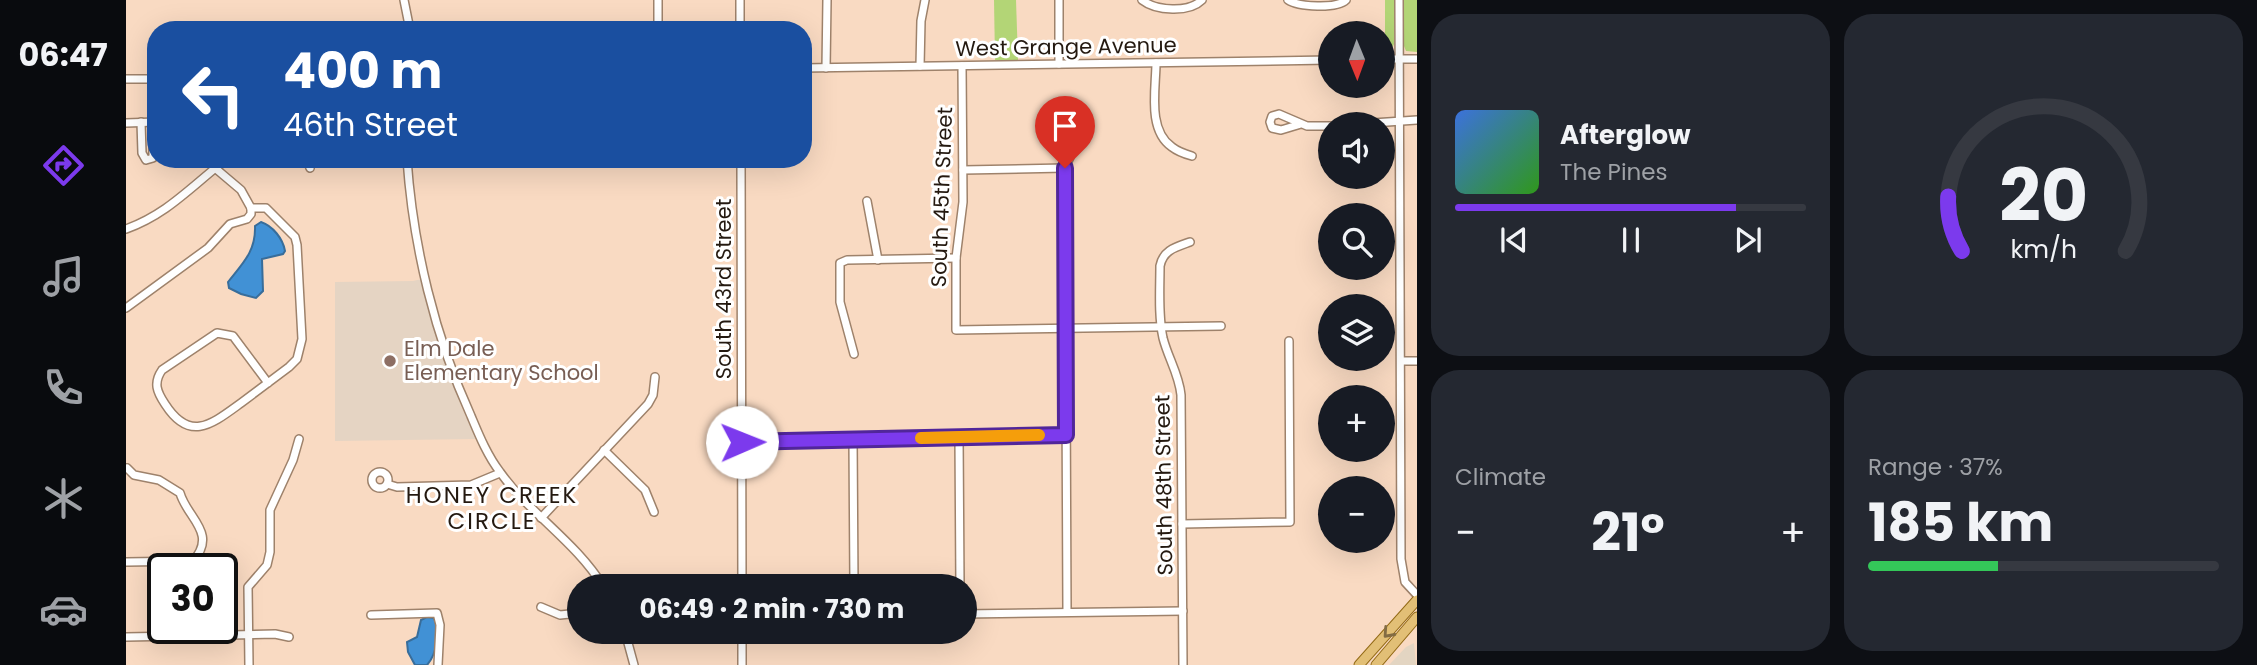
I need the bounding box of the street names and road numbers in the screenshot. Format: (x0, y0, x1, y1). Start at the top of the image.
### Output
street label: West Grange Avenue (955, 30, 1177, 63)
street label: South 45th Street (924, 106, 959, 288)
street label: South 43rd Street (709, 199, 738, 379)
street label: South 48th Street (1147, 394, 1180, 576)

